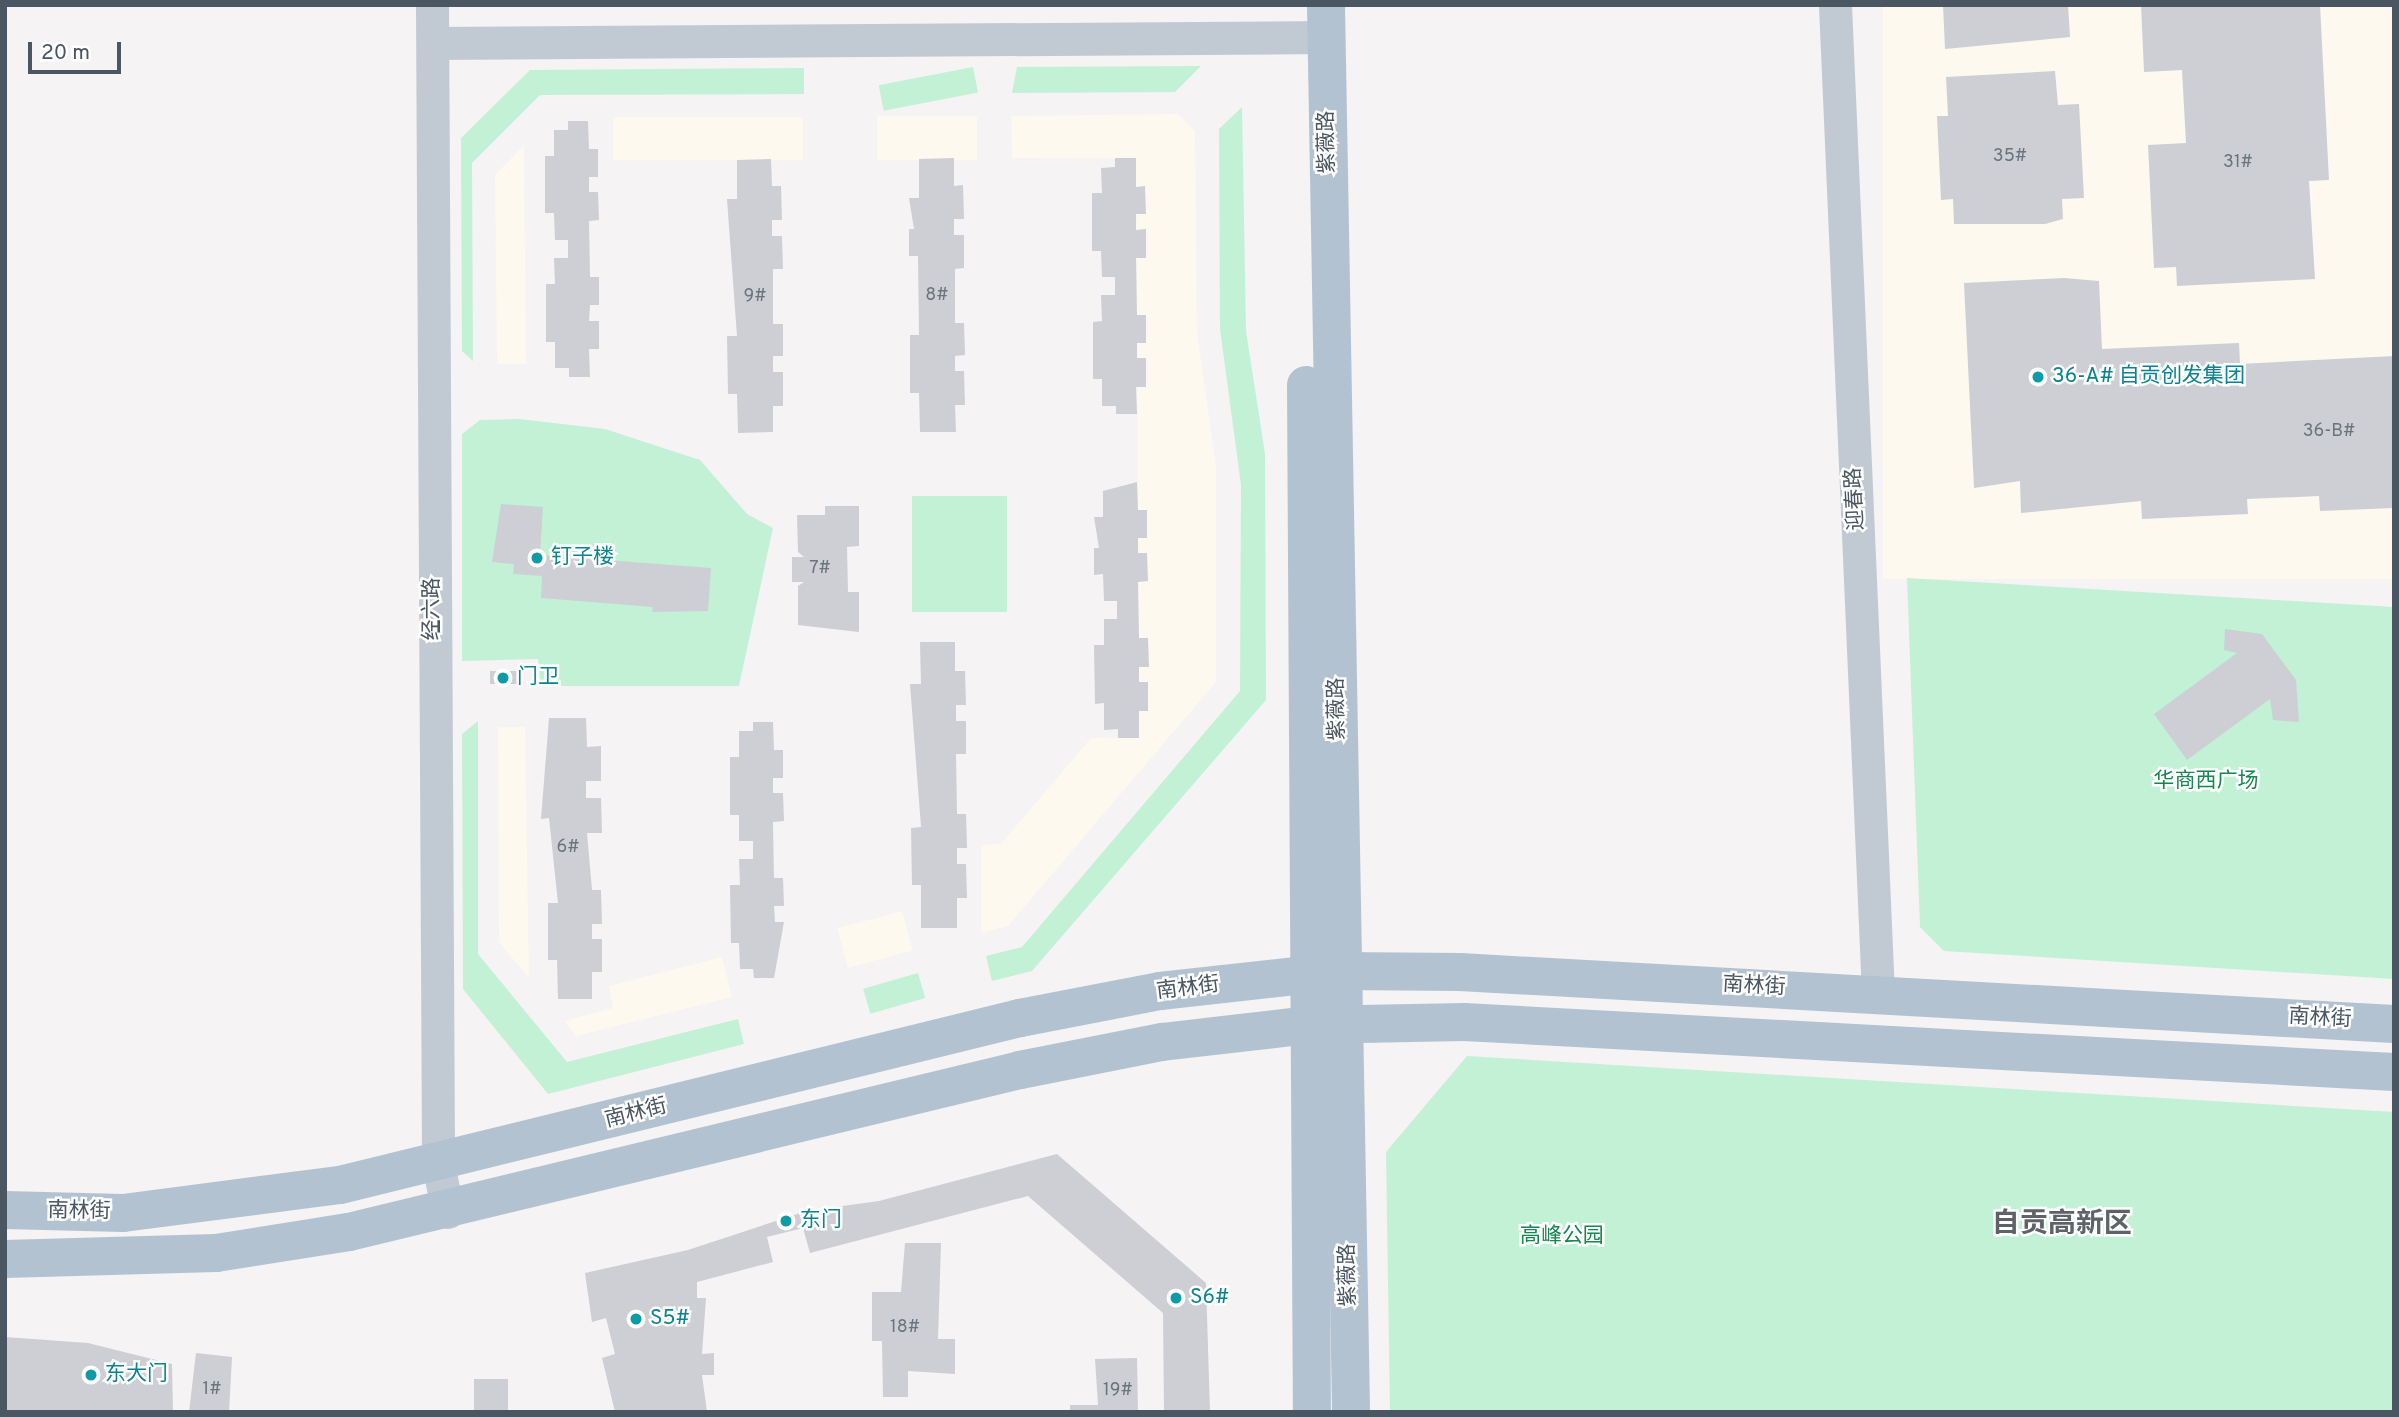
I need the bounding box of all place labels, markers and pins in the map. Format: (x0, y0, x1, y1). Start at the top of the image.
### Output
place label: 36-A# 自贡创发集团 (2052, 364, 2245, 390)
marker: 36-A# 自贡创发集团 (2030, 369, 2046, 385)
place label: 钉子楼 (551, 545, 614, 571)
marker: 钉子楼 (529, 550, 545, 566)
place label: 门卫 (517, 665, 559, 691)
marker: 门卫 (495, 670, 511, 686)
place label: 东门 (800, 1208, 842, 1234)
marker: 东门 (778, 1213, 794, 1229)
place label: S6# (1190, 1285, 1229, 1311)
marker: S6# (1168, 1290, 1184, 1306)
place label: S5# (650, 1306, 690, 1332)
marker: S5# (628, 1311, 644, 1327)
place label: 东大门 (105, 1362, 168, 1388)
marker: 东大门 (83, 1367, 99, 1383)

